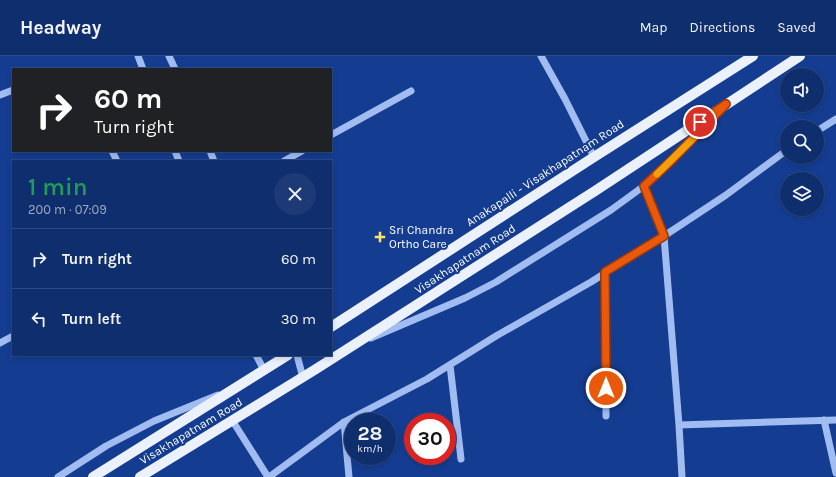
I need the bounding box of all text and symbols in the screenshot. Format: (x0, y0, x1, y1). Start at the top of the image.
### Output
text: Headway (20, 17, 101, 39)
text: Map (640, 19, 668, 36)
text: Directions (690, 19, 755, 36)
text: Saved (777, 19, 816, 36)
map controls (780, 68, 824, 216)
button: sound (780, 68, 824, 112)
text: 60 m (94, 82, 162, 115)
icon: right (28, 84, 80, 136)
pin (683, 105, 717, 139)
icon: arrive (689, 111, 711, 133)
text: Turn right (94, 116, 174, 138)
street label: Anakapalli - Visakhapatnam Road (463, 117, 627, 229)
button: search (780, 120, 824, 164)
button: layers (780, 172, 824, 216)
text: 1 min (28, 173, 88, 201)
button: close (274, 173, 316, 215)
text: 200 m · 07:09 (28, 202, 107, 217)
street label: Visakhapatnam Road (412, 221, 518, 297)
place label: Sri Chandra Ortho Care (389, 223, 454, 251)
marker: Sri Chandra Ortho Care (374, 231, 386, 243)
icon: right (28, 248, 50, 270)
text: Turn right (62, 250, 132, 268)
text: 60 m (281, 250, 316, 268)
icon: left (28, 308, 50, 330)
text: Turn left (62, 310, 121, 328)
text: 30 m (281, 310, 316, 328)
position arrow (585, 367, 627, 409)
street label: Visakhapatnam Road (137, 395, 245, 467)
speed limit sign: 30 (404, 413, 456, 465)
text: 28 (357, 422, 383, 445)
text: km/h (357, 443, 383, 455)

